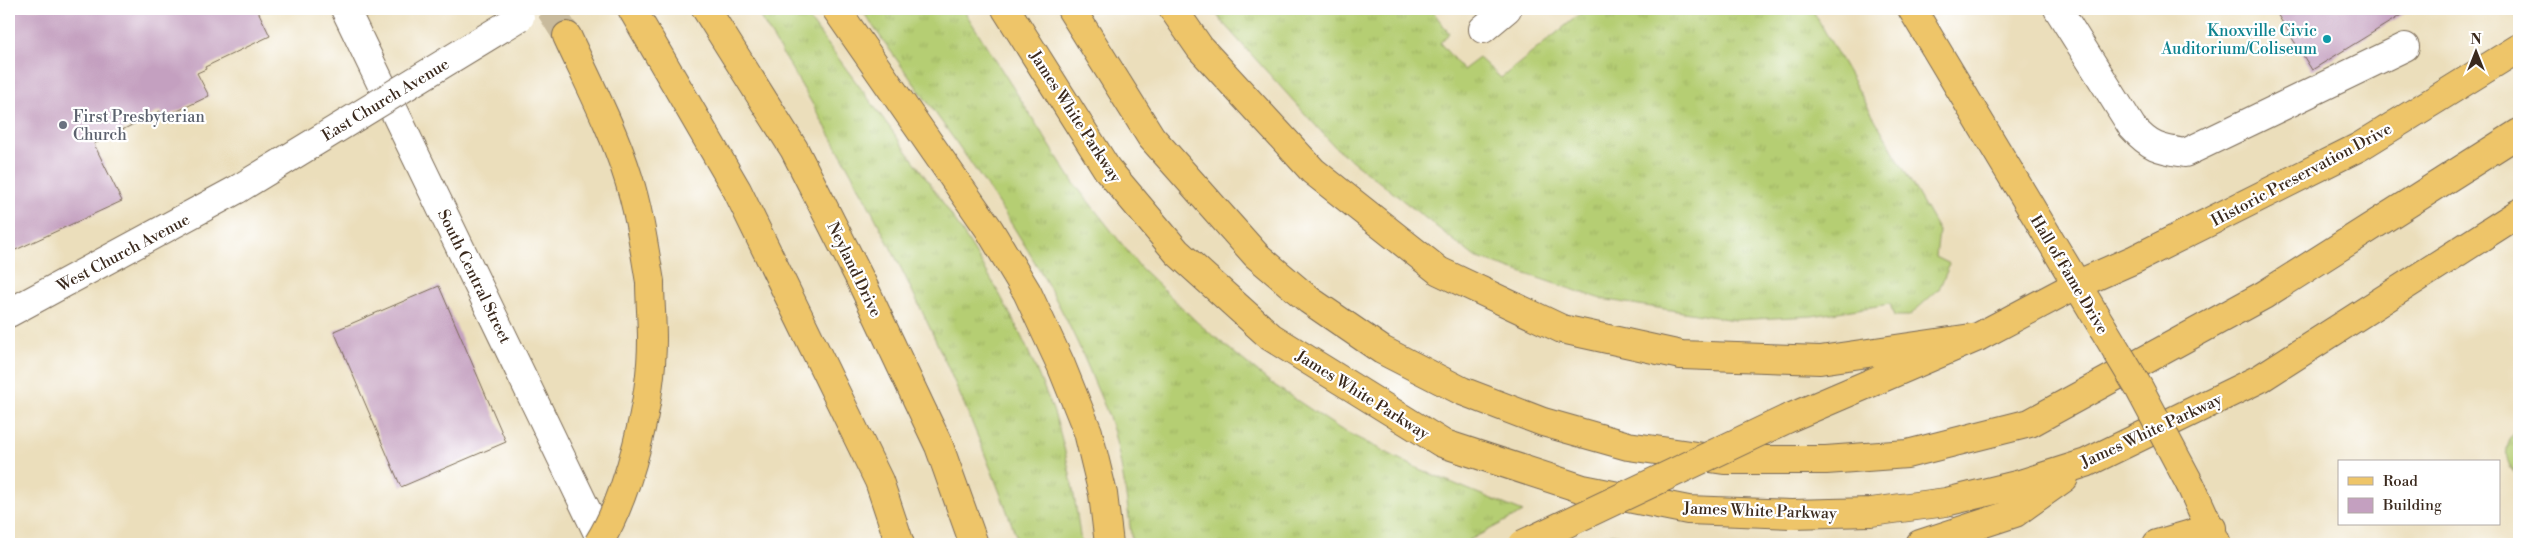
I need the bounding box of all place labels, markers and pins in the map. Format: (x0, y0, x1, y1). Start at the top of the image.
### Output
place label: Knoxville Civic Auditorium/Coliseum (2160, 21, 2317, 59)
marker: Knoxville Civic Auditorium/Coliseum (2321, 33, 2333, 45)
place label: First Presbyterian Church (73, 107, 205, 145)
marker: First Presbyterian Church (57, 119, 69, 131)

